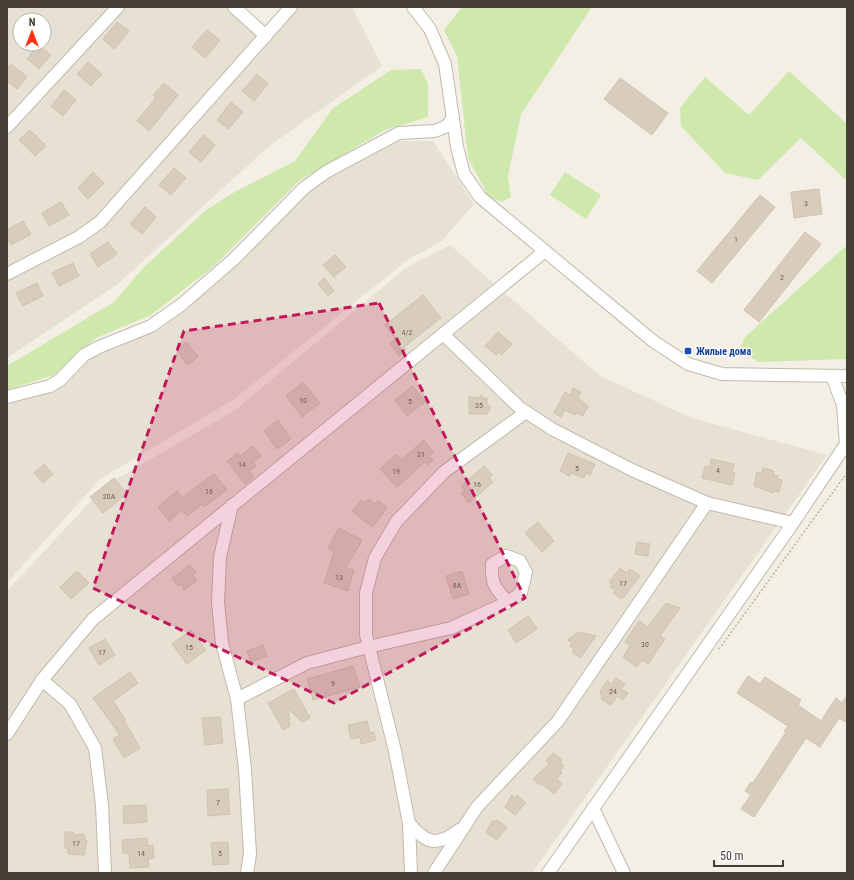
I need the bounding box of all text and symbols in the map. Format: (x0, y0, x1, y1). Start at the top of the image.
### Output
north arrow (12, 12, 52, 52)
text: N (29, 16, 36, 29)
house number: 3 (804, 199, 808, 208)
house number: 1 (734, 235, 738, 244)
house number: 2 (780, 273, 784, 282)
house number: 4/2 (402, 328, 412, 337)
marker: Жилые дома (683, 346, 693, 356)
place label: Жилые дома (696, 346, 751, 357)
house number: 10 (299, 396, 307, 405)
house number: 5 (408, 397, 412, 406)
house number: 25 (475, 401, 483, 410)
house number: 21 (417, 450, 425, 459)
house number: 14 (238, 460, 246, 469)
house number: 5 (575, 464, 579, 473)
house number: 4 (716, 466, 720, 475)
house number: 19 (392, 467, 400, 476)
house number: 16 (473, 480, 481, 489)
house number: 16 (205, 487, 213, 496)
house number: 20А (103, 492, 116, 501)
house number: 13 (335, 573, 343, 582)
house number: 17 (619, 579, 627, 588)
house number: 8А (453, 581, 462, 590)
house number: 30 (641, 640, 649, 649)
house number: 15 (185, 643, 193, 652)
house number: 17 (98, 648, 106, 657)
house number: 9 (331, 679, 335, 688)
house number: 24 (609, 687, 617, 696)
house number: 7 (216, 798, 220, 807)
house number: 17 (72, 839, 80, 848)
scale bar (714, 842, 783, 868)
house number: 14 (137, 849, 145, 858)
house number: 5 (218, 849, 222, 858)
text: 50 m (720, 849, 744, 863)

